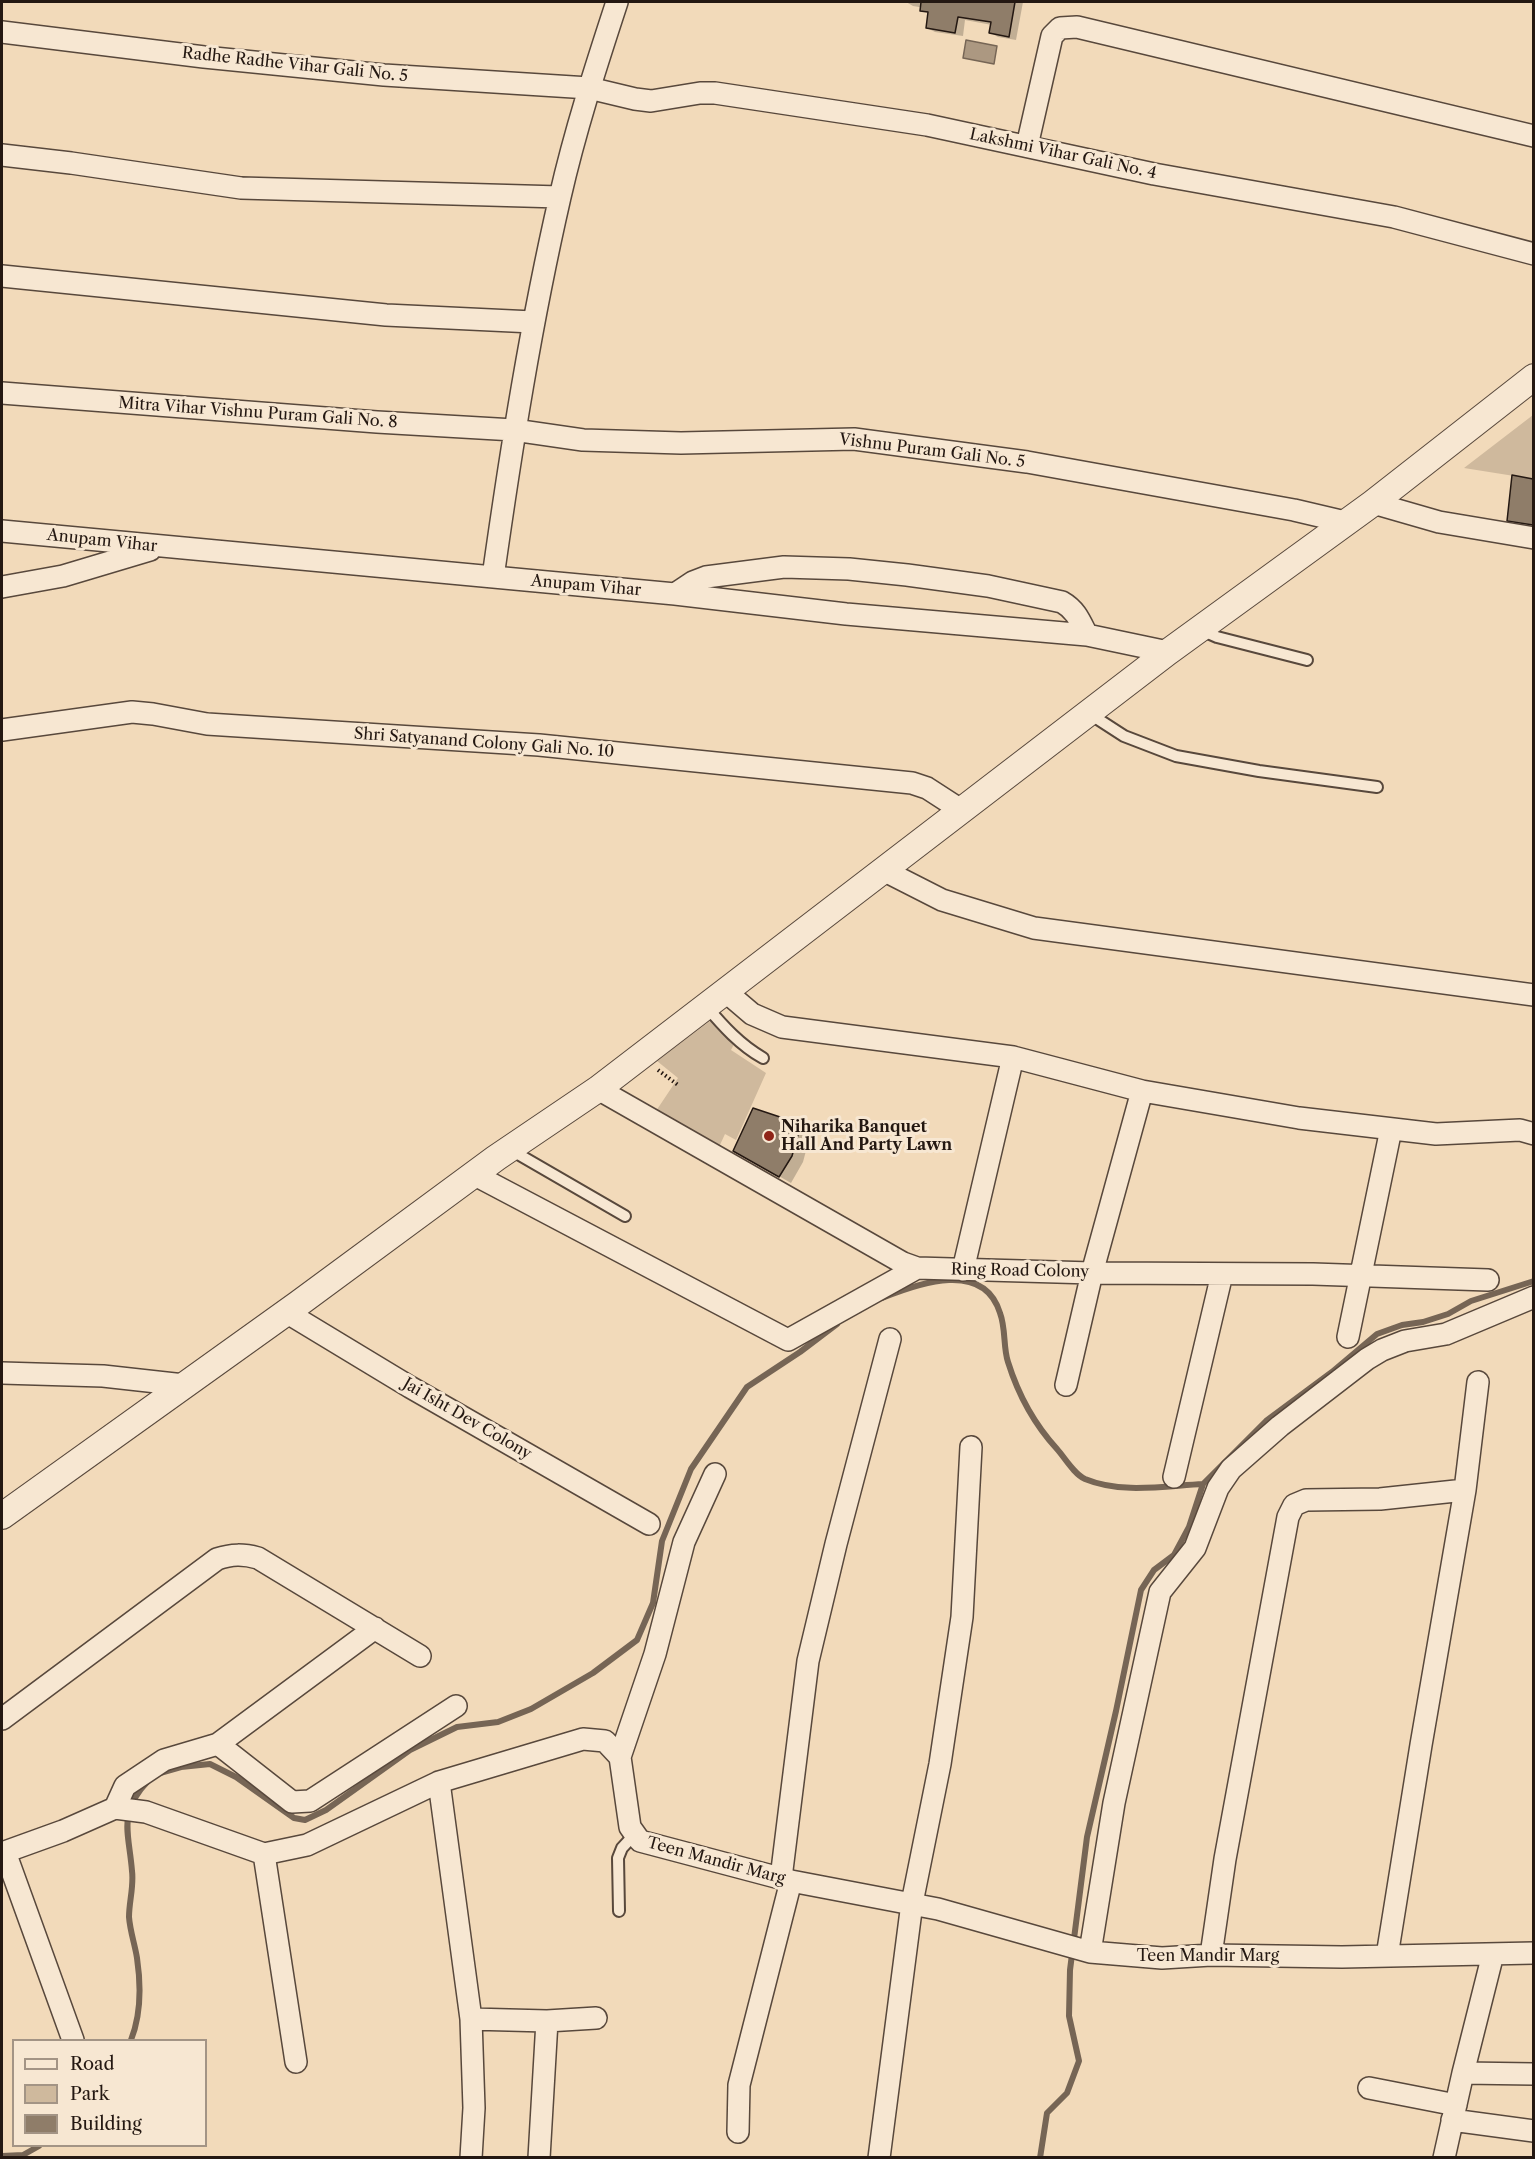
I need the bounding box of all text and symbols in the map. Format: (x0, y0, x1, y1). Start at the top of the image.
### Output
street label: Radhe Radhe Vihar Gali No. 5 (181, 44, 409, 86)
street label: Lakshmi Vihar Gali No. 4 (968, 125, 1158, 183)
street label: Mitra Vihar Vishnu Puram Gali No. 8 (118, 394, 398, 432)
street label: Vishnu Puram Gali No. 5 (838, 430, 1026, 472)
street label: Anupam Vihar (46, 526, 158, 556)
street label: Anupam Vihar (530, 572, 642, 600)
street label: Shri Satyanand Colony Gali No. 10 (353, 724, 615, 762)
place label: Niharika Banquet Hall And Party Lawn (781, 1117, 952, 1155)
marker: Niharika Banquet Hall And Party Lawn (762, 1129, 776, 1143)
street label: Ring Road Colony (951, 1260, 1089, 1282)
street label: Jai Isht Dev Colony (399, 1374, 535, 1464)
street label: Teen Mandir Marg (645, 1833, 787, 1889)
street label: Teen Mandir Marg (1137, 1946, 1279, 1966)
legend (12, 2039, 207, 2147)
text: Road (70, 2053, 115, 2075)
text: Park (70, 2083, 109, 2105)
text: Building (70, 2113, 142, 2135)

